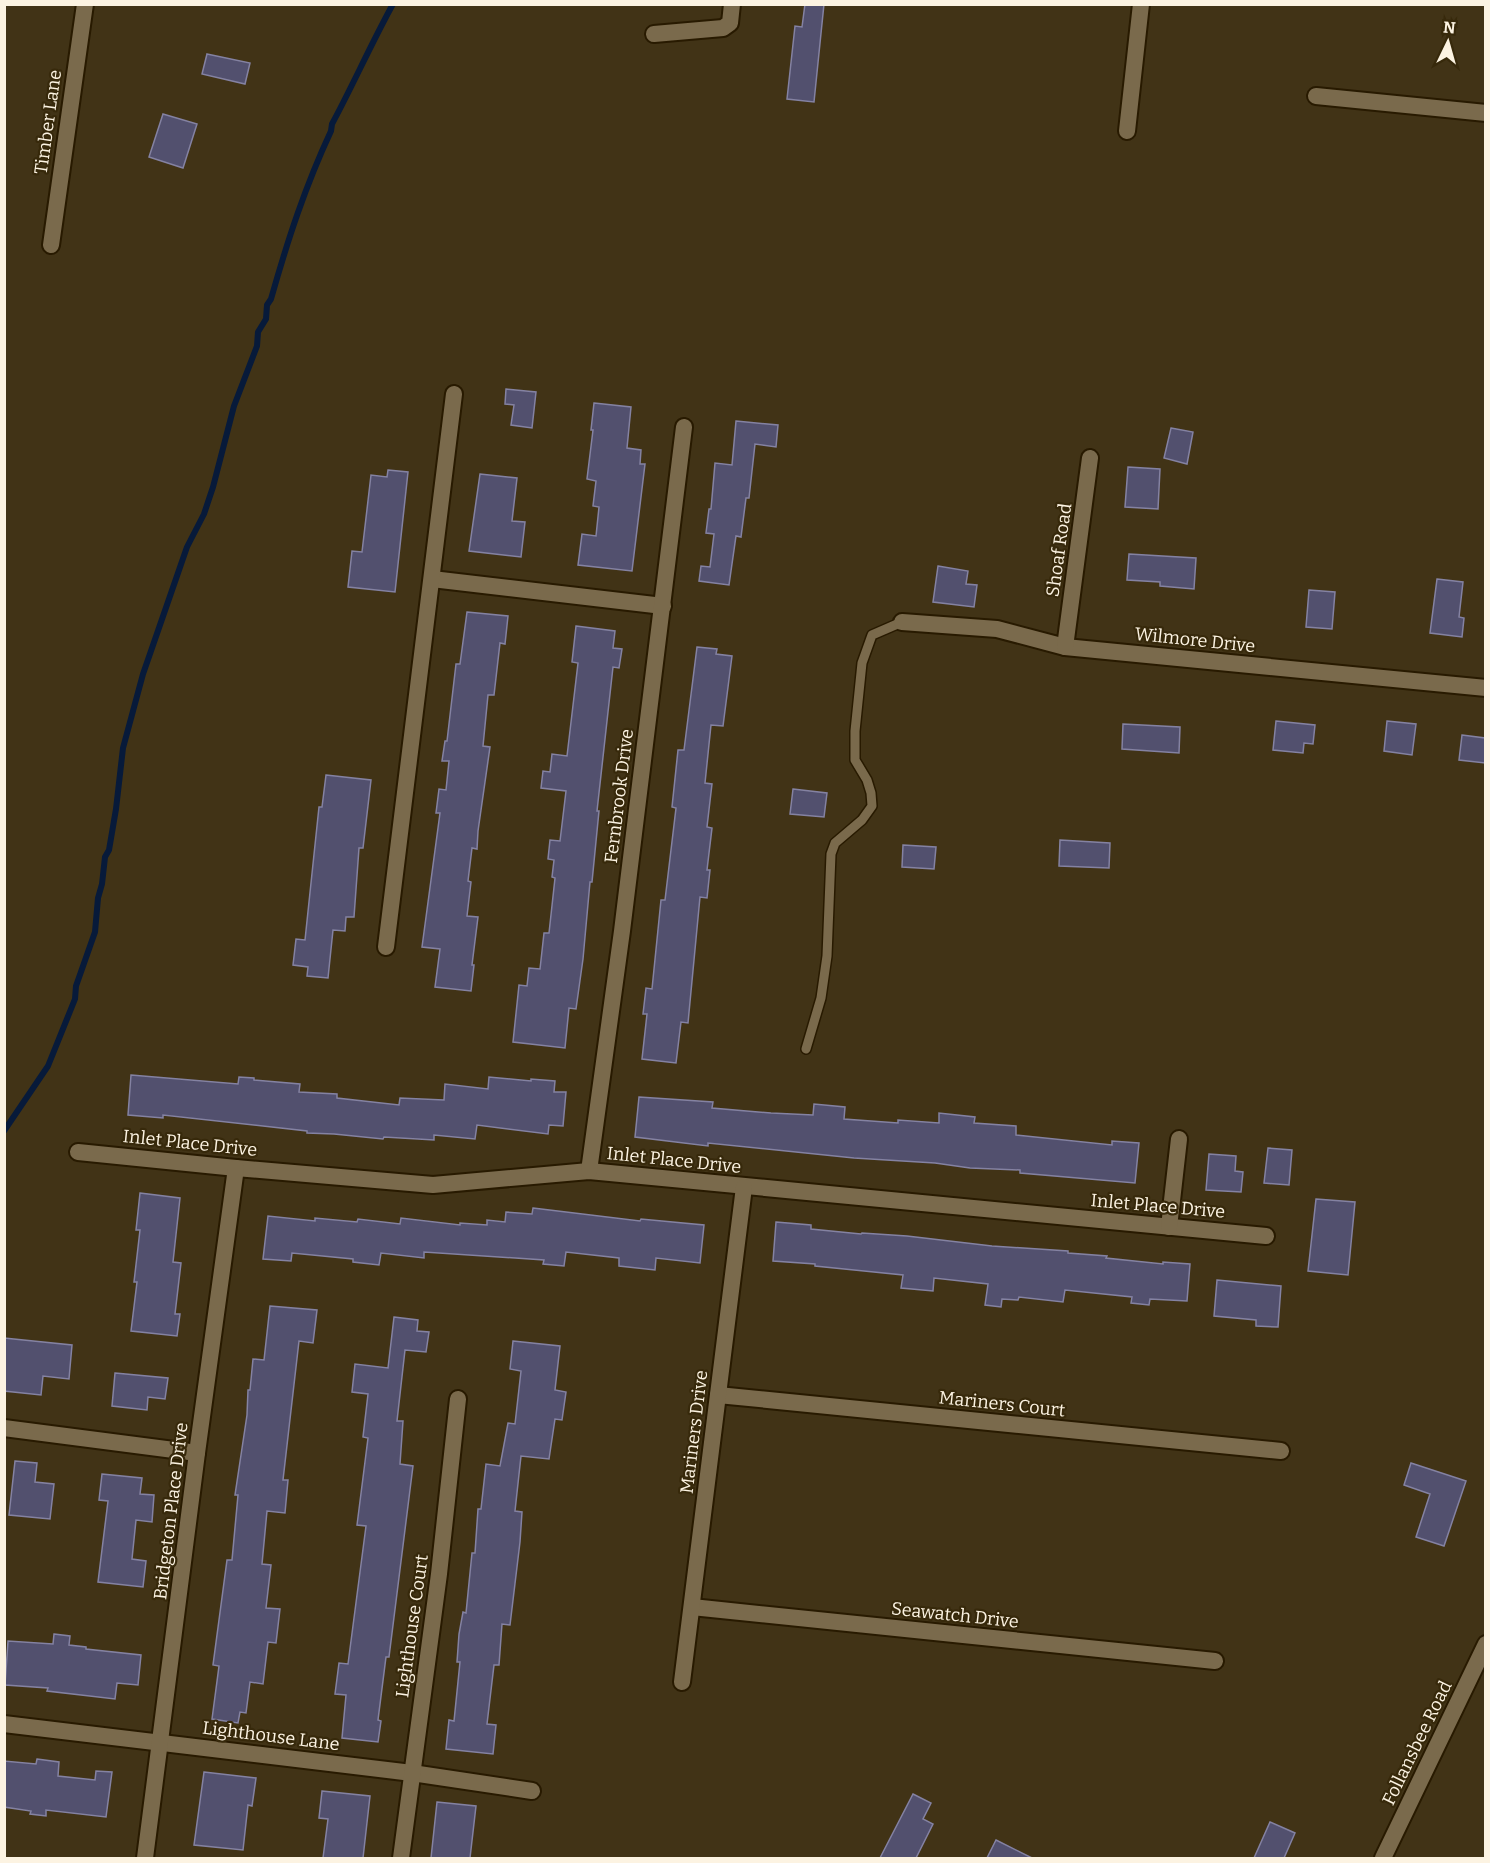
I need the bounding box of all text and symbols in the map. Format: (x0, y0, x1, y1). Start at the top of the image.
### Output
north arrow (1418, 12, 1478, 72)
text: N (1442, 18, 1456, 38)
street label: Timber Lane (30, 68, 66, 176)
street label: Shoaf Road (1042, 501, 1077, 598)
street label: Wilmore Drive (1134, 623, 1256, 657)
street label: Fernbrook Drive (600, 728, 638, 864)
street label: Inlet Place Drive (122, 1125, 258, 1161)
street label: Inlet Place Drive (606, 1142, 742, 1178)
street label: Inlet Place Drive (1090, 1189, 1226, 1223)
street label: Mariners Drive (676, 1369, 712, 1495)
street label: Mariners Court (938, 1386, 1067, 1422)
street label: Bridgeton Place Drive (149, 1421, 193, 1601)
street label: Lighthouse Court (391, 1553, 433, 1699)
street label: Seawatch Drive (890, 1597, 1020, 1633)
street label: Follansbee Road (1377, 1677, 1457, 1809)
street label: Lighthouse Lane (201, 1717, 341, 1755)

